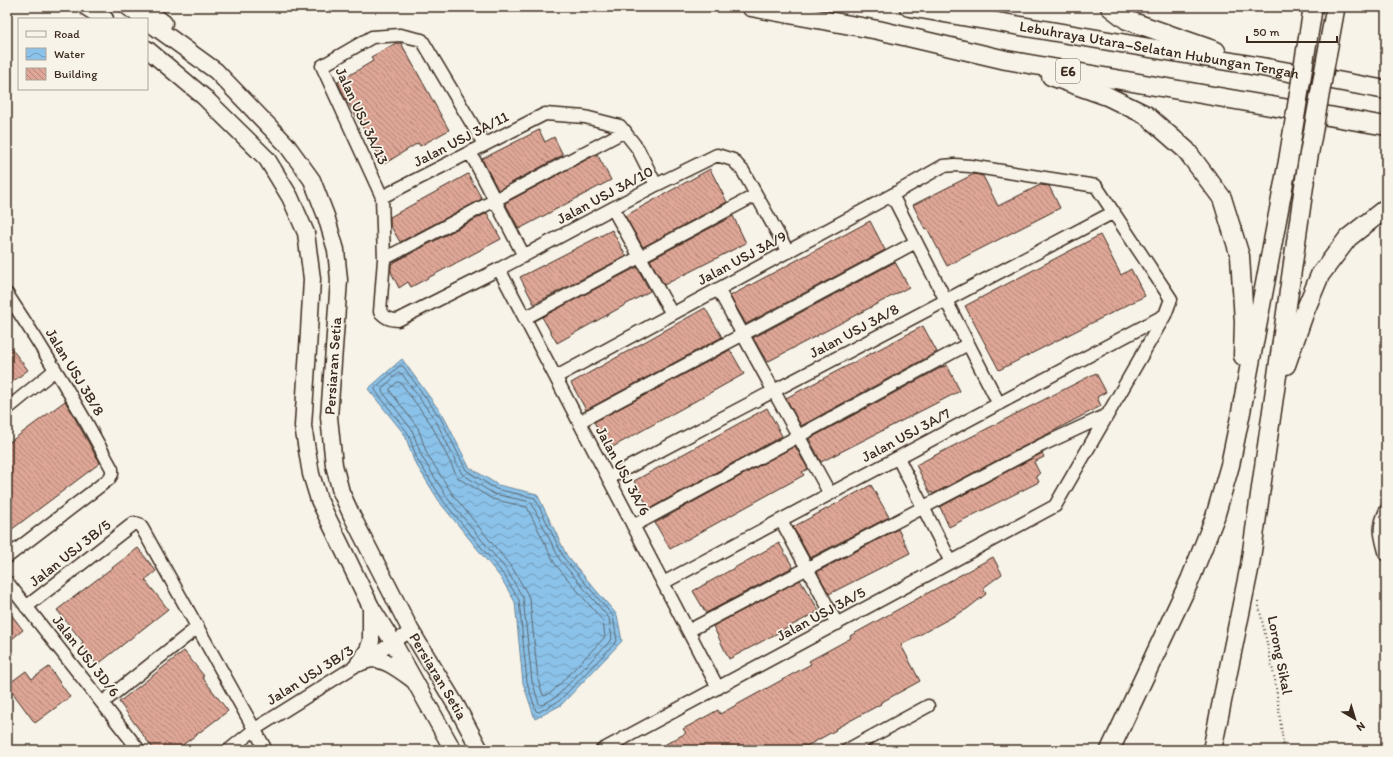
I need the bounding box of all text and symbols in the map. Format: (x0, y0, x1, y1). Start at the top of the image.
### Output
street label: Lebuhraya Utara–Selatan Hubungan Tengah (1018, 17, 1301, 83)
legend (18, 18, 148, 90)
scale bar (1247, 18, 1337, 44)
text: 50 m (1253, 25, 1279, 39)
text: Road (54, 27, 80, 41)
text: Water (54, 47, 85, 61)
road number: E6 (1056, 59, 1080, 83)
street label: Jalan USJ 3A/13 (332, 64, 392, 168)
text: Building (54, 67, 98, 81)
street label: Jalan USJ 3A/11 (410, 107, 512, 171)
street label: Jalan USJ 3A/10 (554, 162, 656, 228)
street label: Jalan USJ 3A/9 (694, 227, 790, 289)
street label: Jalan USJ 3A/8 (806, 300, 902, 362)
street label: Persiaran Setia (321, 316, 345, 415)
street label: Jalan USJ 3B/8 (42, 325, 108, 419)
street label: Jalan USJ 3A/7 (859, 404, 954, 466)
street label: Jalan USJ 3A/6 (592, 423, 654, 519)
street label: Jalan USJ 3B/5 (26, 515, 115, 590)
street label: Jalan USJ 3A/5 (773, 583, 869, 645)
street label: Jalan USJ 3D/6 (48, 612, 124, 701)
street label: Lorong Sikal (1264, 614, 1297, 697)
street label: Persiaran Setia (405, 630, 471, 723)
street label: Jalan USJ 3B/3 (263, 641, 357, 709)
north arrow (1335, 699, 1375, 739)
text: N (1354, 719, 1368, 734)

